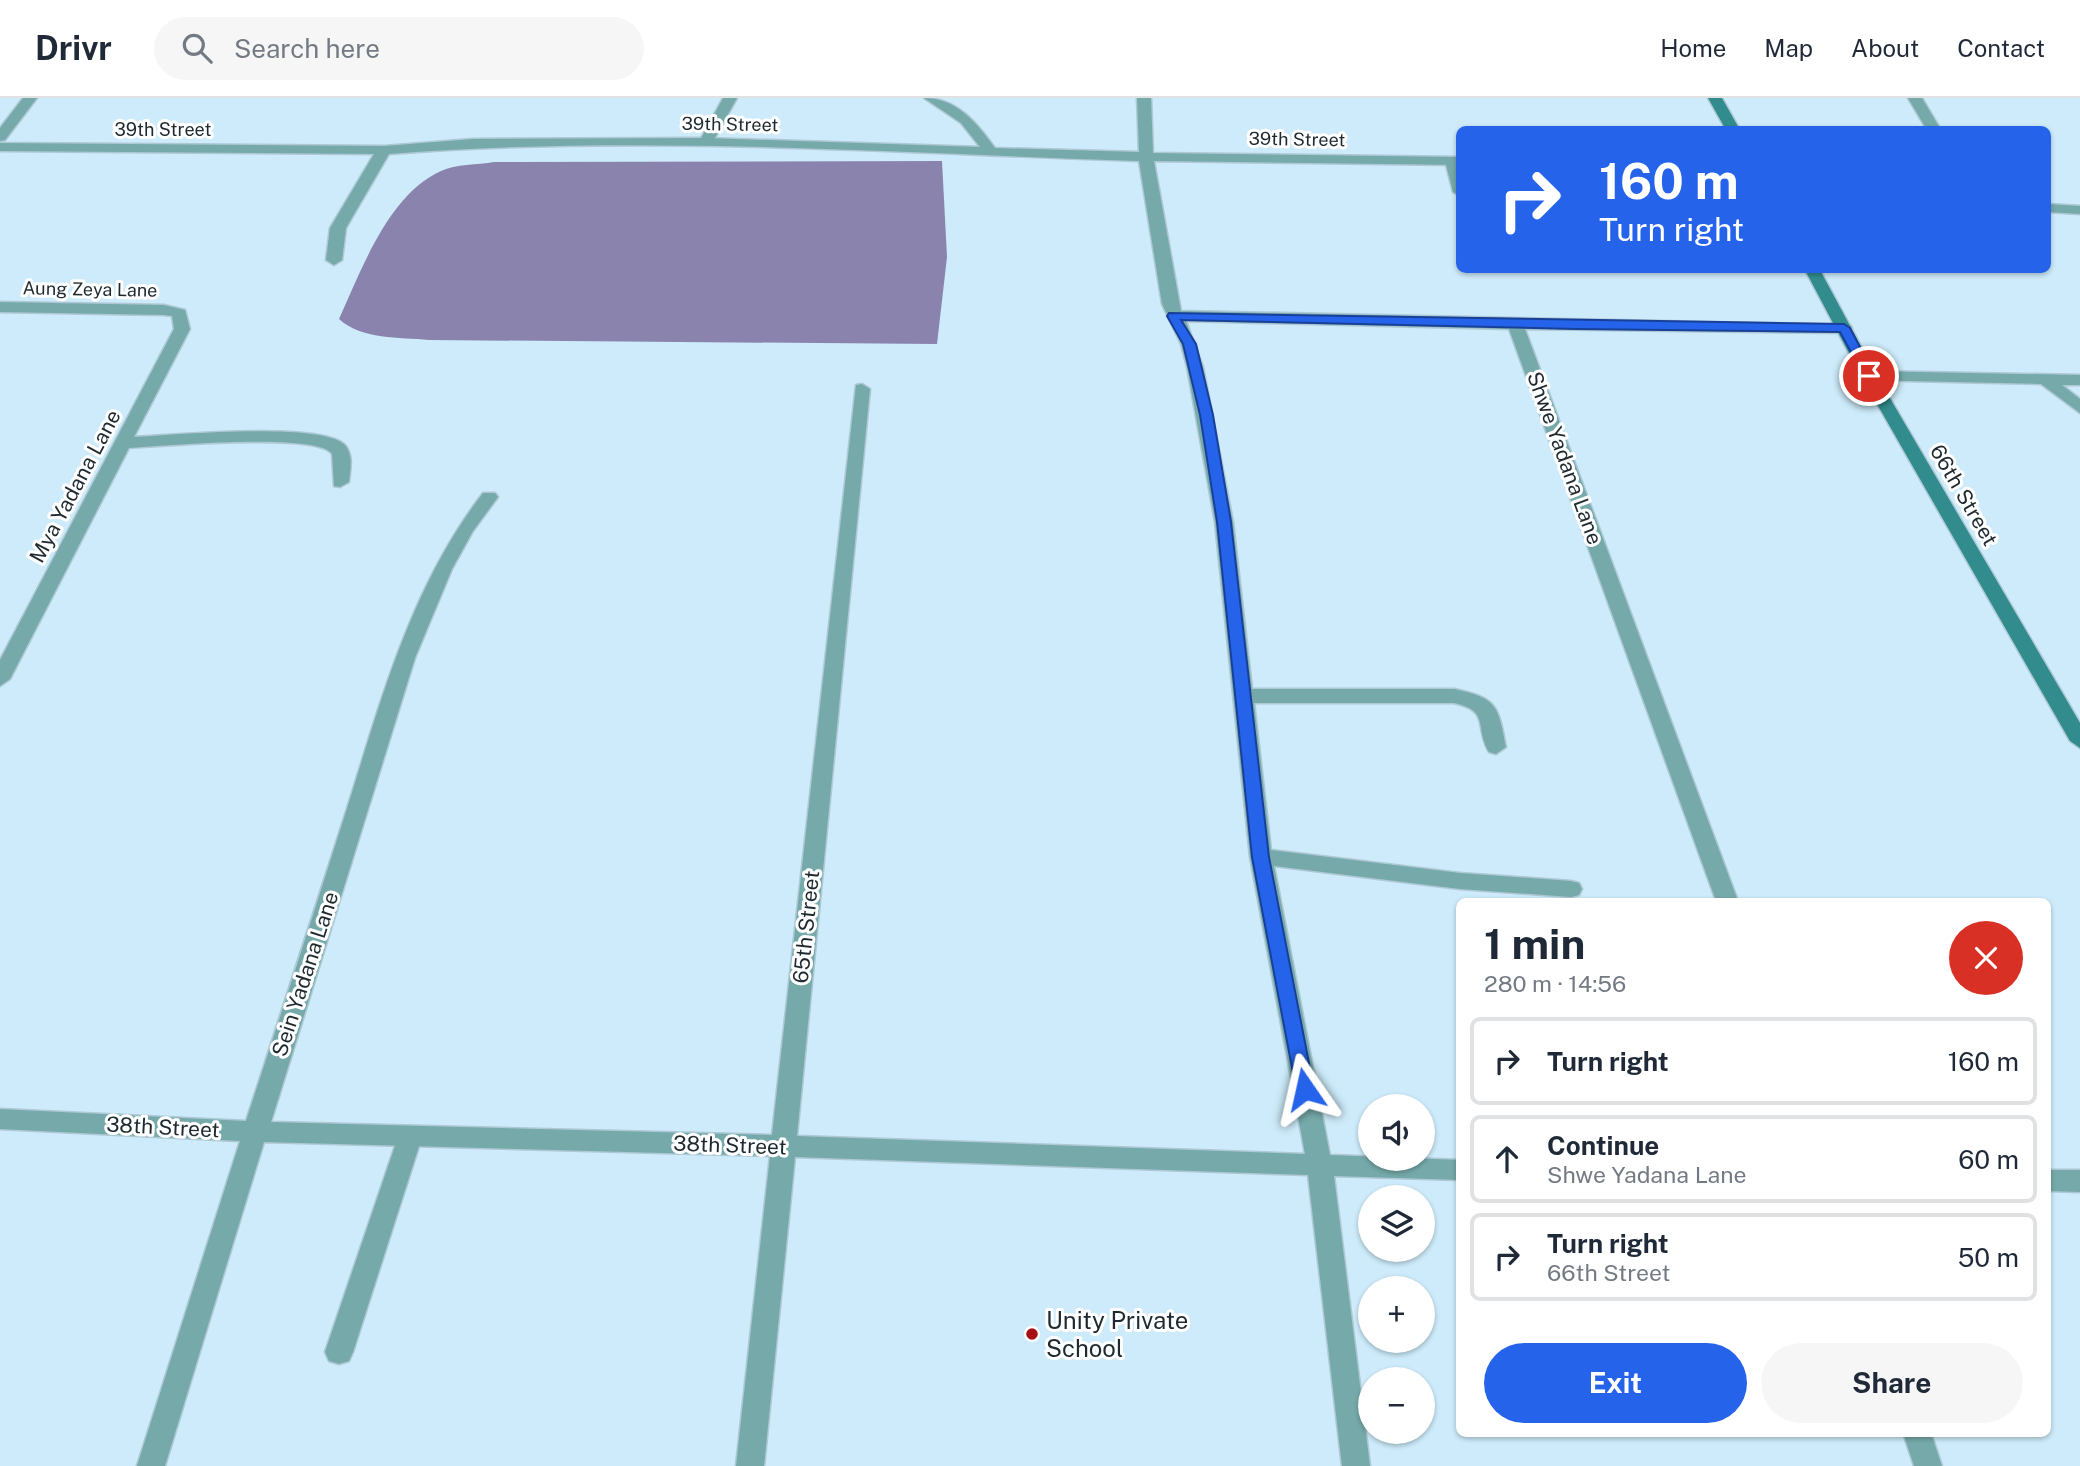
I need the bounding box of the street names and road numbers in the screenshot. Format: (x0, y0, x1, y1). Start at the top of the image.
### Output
street label: 39th Street (681, 113, 779, 135)
street label: 39th Street (115, 119, 211, 140)
street label: 39th Street (1248, 128, 1346, 150)
street label: Aung Zeya Lane (22, 277, 158, 301)
street label: Shwe Yadana Lane (1522, 368, 1608, 548)
street label: Mya Yadana Lane (24, 405, 126, 567)
street label: 66th Street (1925, 440, 2003, 550)
street label: 65th Street (788, 869, 824, 985)
street label: Sein Yadana Lane (267, 888, 343, 1060)
street label: 38th Street (106, 1112, 220, 1142)
street label: 38th Street (673, 1131, 787, 1159)

